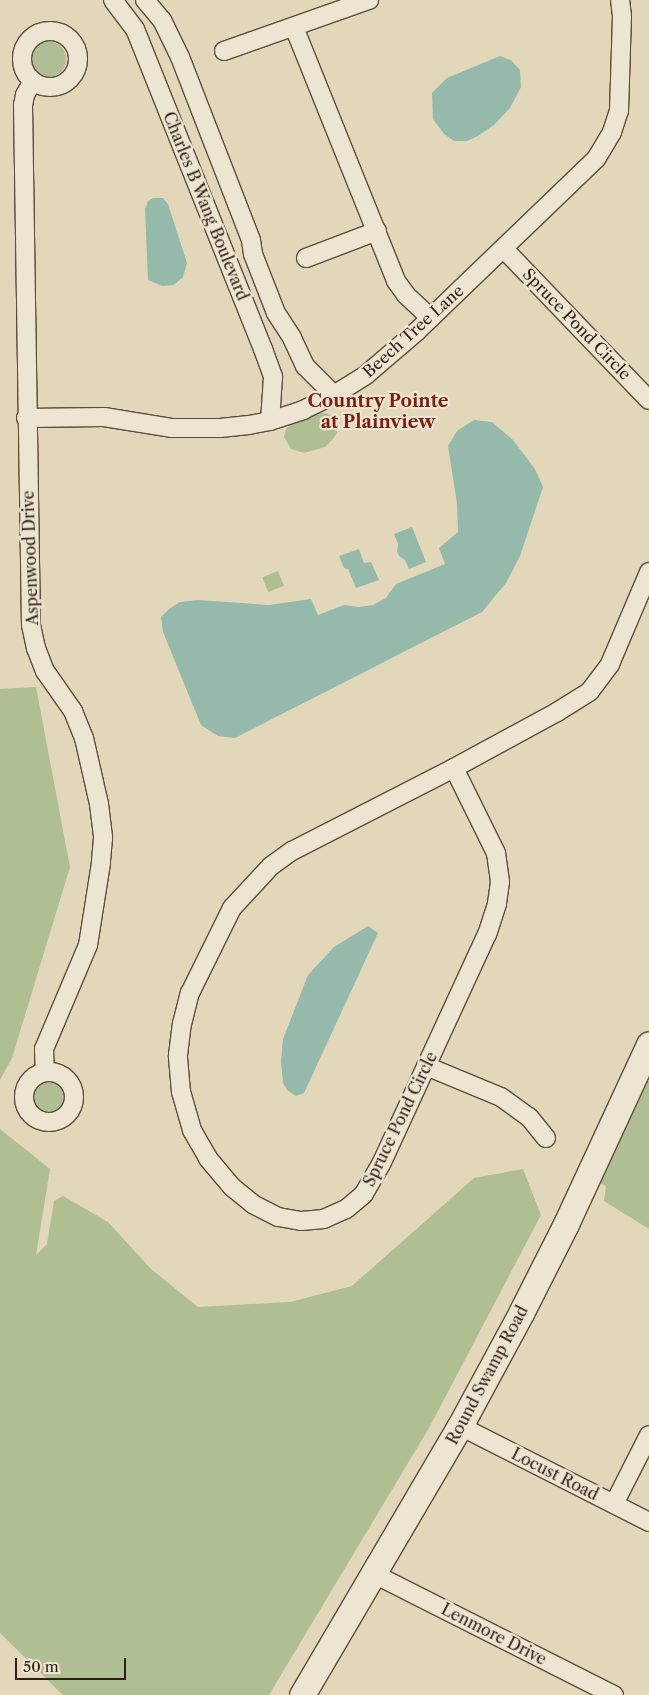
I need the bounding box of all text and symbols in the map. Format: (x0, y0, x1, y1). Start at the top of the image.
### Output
street label: Charles B Wang Boulevard (159, 109, 253, 303)
street label: Spruce Pond Circle (519, 264, 635, 384)
street label: Beech Tree Lane (358, 281, 468, 381)
district label: Country Pointe at Plainview (307, 391, 449, 434)
street label: Aspenwood Drive (18, 490, 42, 626)
street label: Spruce Pond Circle (359, 1049, 441, 1189)
street label: Round Swamp Road (442, 1302, 532, 1448)
street label: Locust Road (508, 1444, 602, 1504)
street label: Lenmore Drive (438, 1599, 550, 1669)
scale bar (18, 1648, 129, 1680)
text: 50 m (23, 1657, 59, 1676)

